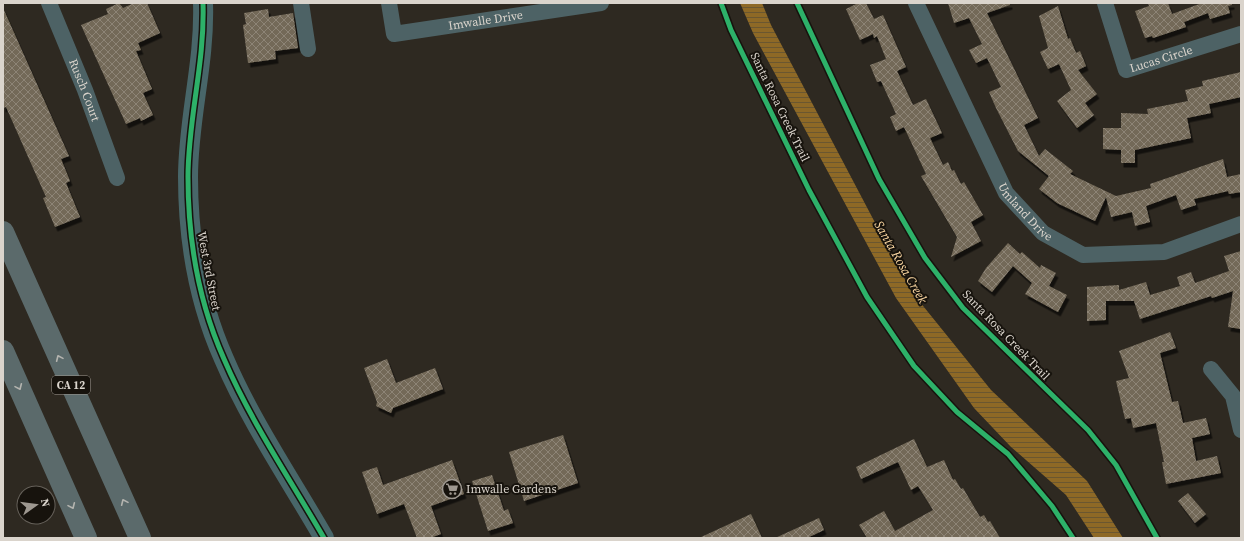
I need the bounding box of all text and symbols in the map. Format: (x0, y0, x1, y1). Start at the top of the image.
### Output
street label: Imwalle Drive (447, 7, 524, 34)
street label: Lucas Circle (1128, 42, 1195, 76)
street label: Santa Rosa Creek Trail (747, 50, 814, 165)
street label: Rusch Court (65, 56, 104, 124)
street label: Umland Drive (994, 180, 1055, 245)
water label: Santa Rosa Creek (870, 218, 932, 307)
street label: West 3rd Street (193, 230, 225, 312)
street label: Santa Rosa Creek Trail (959, 286, 1054, 384)
one-way arrow (56, 355, 64, 362)
road number: CA 12 (52, 376, 90, 394)
one-way arrow (14, 383, 22, 390)
supermarket icon: Imwalle Gardens (441, 478, 463, 500)
place label: Imwalle Gardens (466, 481, 557, 497)
north arrow (16, 485, 56, 525)
text: N (37, 497, 53, 508)
one-way arrow (121, 499, 129, 507)
one-way arrow (67, 501, 75, 509)

